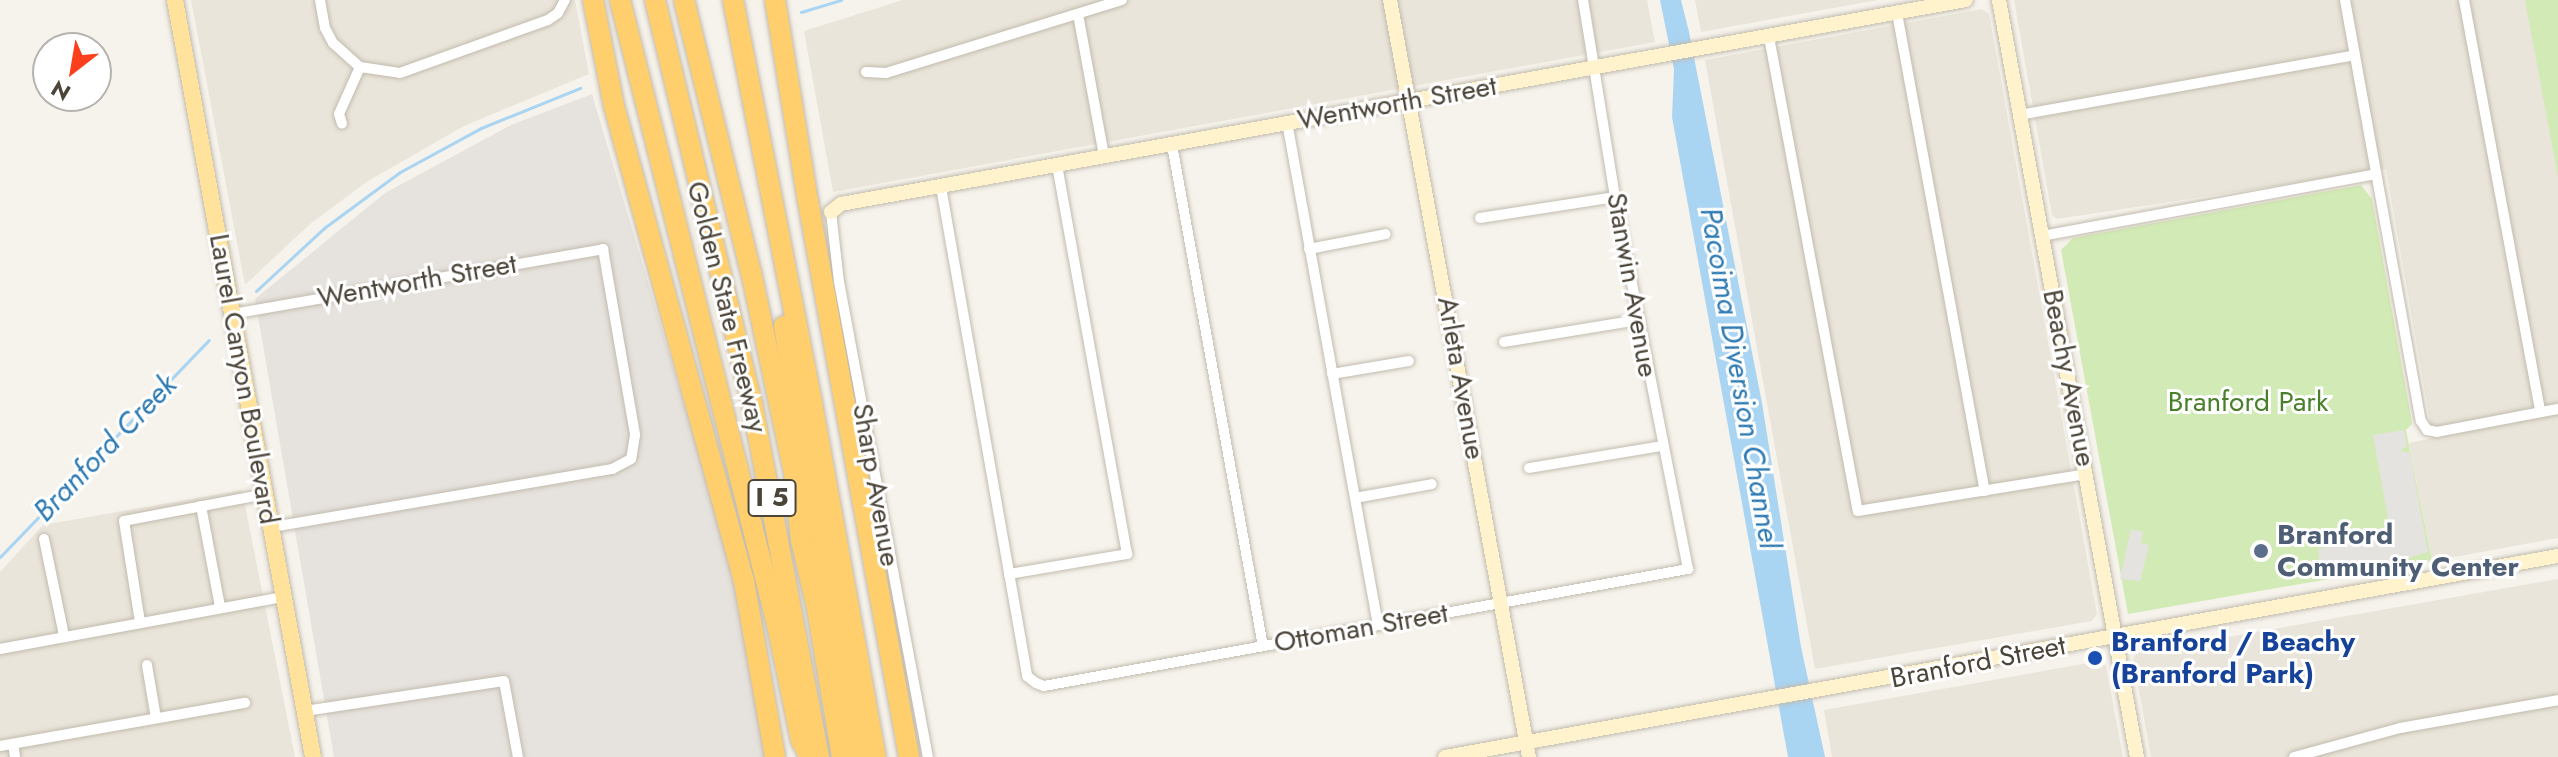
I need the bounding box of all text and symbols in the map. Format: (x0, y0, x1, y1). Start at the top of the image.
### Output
north arrow (32, 32, 112, 112)
street label: Wentworth Street (1295, 69, 1499, 137)
text: N (45, 73, 76, 109)
street label: Golden State Freeway (680, 178, 774, 436)
street label: Stanwin Avenue (1599, 190, 1665, 380)
water label: Pacoima Diversion Channel (1692, 205, 1788, 551)
street label: Laurel Canyon Boulevard (202, 231, 286, 527)
street label: Wentworth Street (315, 247, 519, 315)
street label: Beachy Avenue (2035, 287, 2103, 469)
street label: Arleta Avenue (1430, 294, 1492, 462)
water label: Branford Creek (26, 367, 184, 529)
park label: Branford Park (2168, 385, 2328, 419)
street label: Sharp Avenue (845, 401, 907, 569)
road number: I 5 (746, 476, 798, 520)
place label: Branford Community Center (2277, 518, 2519, 584)
marker: Branford Community Center (2252, 542, 2270, 560)
street label: Ottoman Street (1271, 596, 1451, 660)
place label: Branford / Beachy (Branford Park) (2111, 625, 2355, 691)
street label: Branford Street (1888, 629, 2068, 695)
marker: Branford / Beachy (Branford Park) (2086, 649, 2104, 667)

